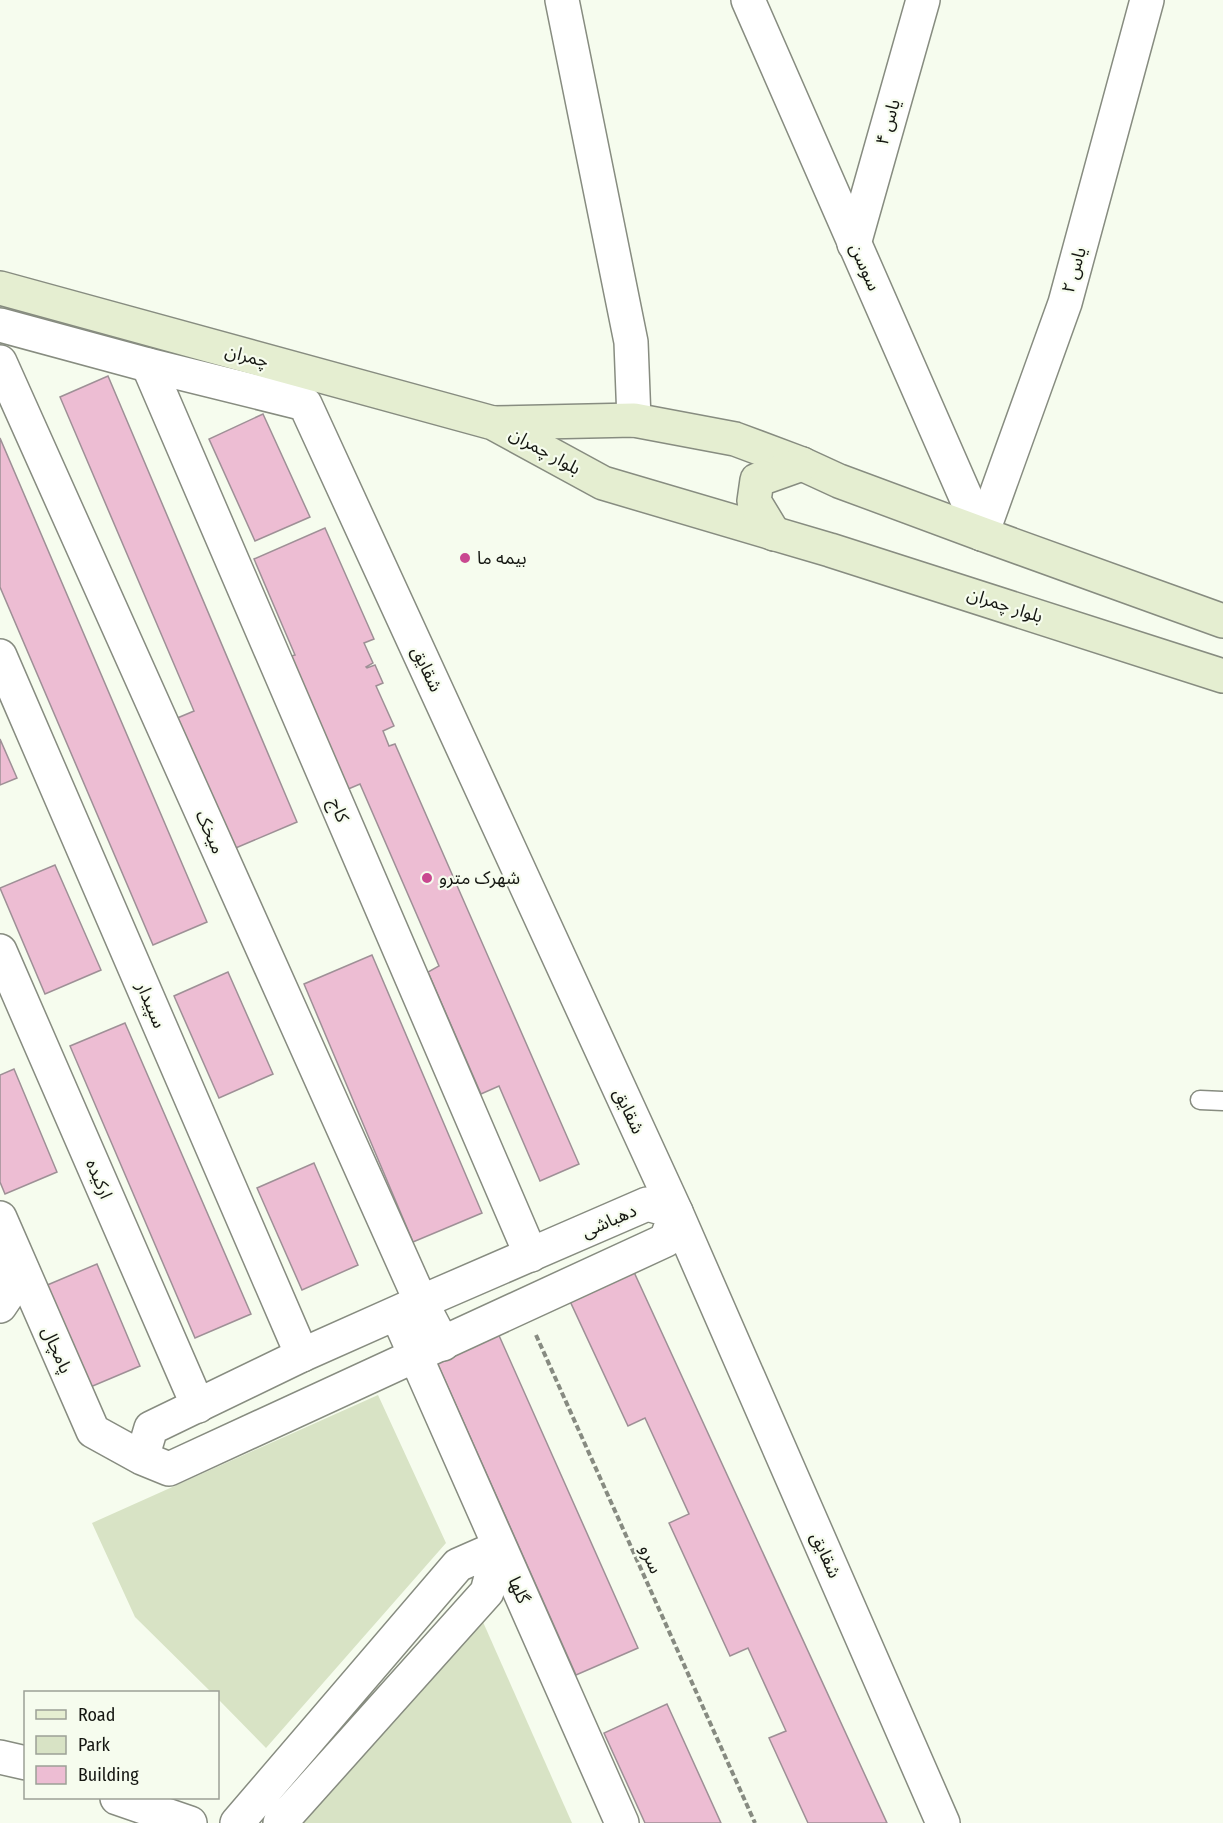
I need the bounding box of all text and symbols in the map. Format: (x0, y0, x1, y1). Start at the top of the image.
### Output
street label: یاس ۴ (871, 96, 905, 148)
street label: سوسن (845, 240, 885, 294)
street label: یاس ۲ (1057, 244, 1091, 296)
street label: چمران (223, 340, 271, 372)
street label: بلوار چمران (505, 422, 585, 480)
place label: بیمه ما (477, 547, 527, 569)
marker: بیمه ما (458, 551, 472, 565)
street label: بلوار چمران (964, 582, 1046, 628)
street label: شقایق (407, 643, 447, 695)
street label: کاج (322, 795, 354, 827)
street label: میخک (191, 807, 229, 857)
place label: شهرک مترو (439, 867, 520, 889)
marker: شهرک مترو (420, 871, 434, 885)
street label: سپیدار (131, 978, 171, 1031)
street label: شقایق (609, 1085, 649, 1137)
street label: ارکیده (81, 1156, 117, 1202)
street label: دهباشی (578, 1199, 640, 1243)
street label: پامچال (37, 1323, 77, 1377)
street label: شقایق (806, 1529, 846, 1581)
street label: سرو (635, 1541, 667, 1577)
street label: گلها (503, 1573, 535, 1607)
legend (24, 1691, 219, 1799)
text: Road (78, 1704, 115, 1726)
text: Park (78, 1734, 111, 1756)
text: Building (78, 1764, 139, 1786)

